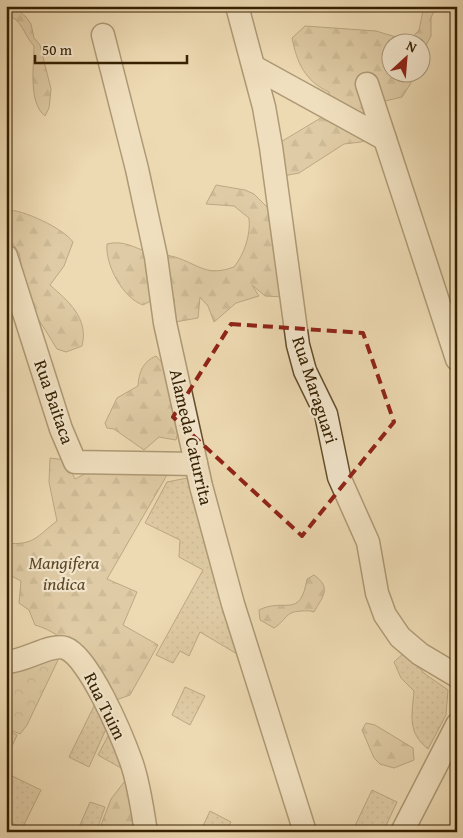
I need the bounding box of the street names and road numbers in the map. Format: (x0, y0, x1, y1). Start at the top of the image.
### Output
street label: Rua Maraguari (285, 333, 346, 447)
street label: Rua Baitaca (27, 356, 82, 448)
street label: Alameda Caturrita (163, 366, 220, 508)
street label: Rua Tuim (77, 667, 134, 744)

